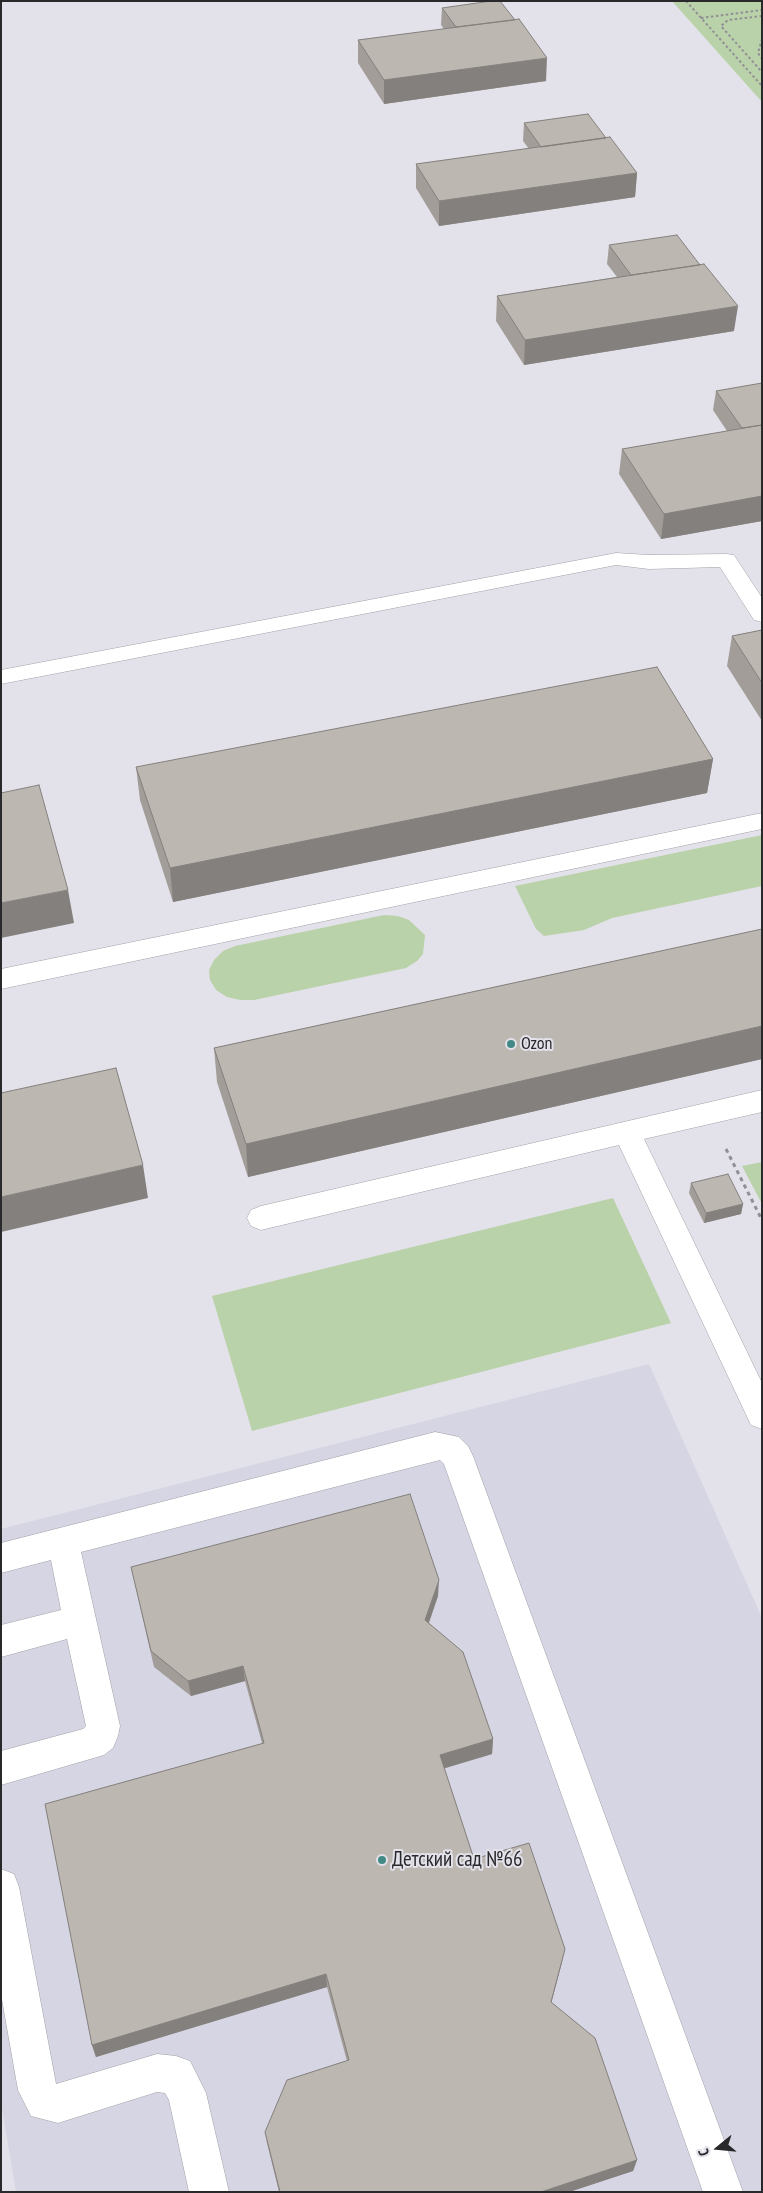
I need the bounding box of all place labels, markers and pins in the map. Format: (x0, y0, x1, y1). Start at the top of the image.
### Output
place label: Ozon (521, 1033, 553, 1055)
marker: Ozon (505, 1038, 517, 1050)
place label: Детский сад №66 (392, 1847, 522, 1873)
marker: Детский сад №66 (376, 1854, 388, 1866)

